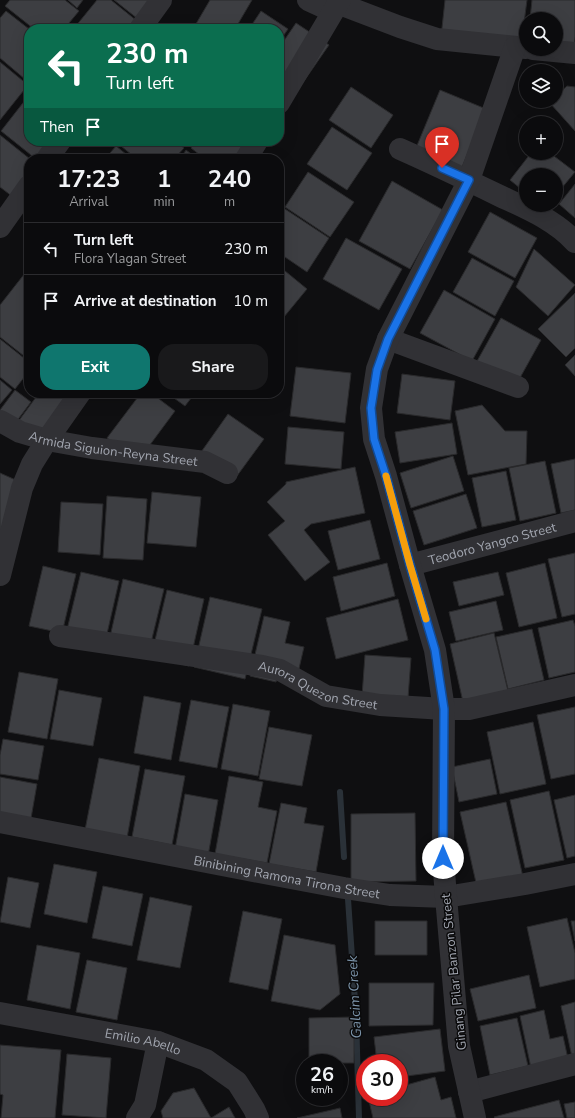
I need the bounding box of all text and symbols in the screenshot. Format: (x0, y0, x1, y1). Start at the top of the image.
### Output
map controls (519, 12, 563, 212)
button: search (519, 12, 563, 56)
text: 230 m (106, 35, 189, 73)
icon: left (40, 40, 92, 92)
button: layers (519, 64, 563, 108)
text: Turn left (106, 71, 174, 95)
icon: arrive (82, 116, 104, 138)
button: + (519, 116, 563, 160)
text: Then (40, 117, 74, 137)
pin (425, 127, 459, 168)
icon: arrive (431, 133, 453, 155)
text: 17:23 (57, 163, 120, 195)
text: 1 (157, 163, 171, 195)
text: 240 (208, 163, 251, 195)
button: − (519, 168, 563, 212)
text: Arrival (69, 193, 108, 211)
text: min (153, 193, 175, 211)
text: m (224, 193, 235, 211)
text: Turn left (74, 230, 133, 250)
icon: left (40, 238, 62, 260)
text: 230 m (224, 239, 268, 259)
text: Flora Ylagan Street (74, 250, 186, 268)
icon: arrive (40, 290, 62, 312)
text: Arrive at destination (74, 291, 217, 311)
text: 10 m (233, 291, 268, 311)
button: Exit (40, 344, 150, 390)
button: Share (158, 344, 268, 390)
street label: Armida Siguion-Reyna Street (27, 427, 199, 471)
street label: Teodoro Yangco Street (426, 518, 559, 570)
street label: Aurora Quezon Street (256, 657, 379, 714)
position arrow (422, 837, 464, 879)
street label: Binibining Ramona Tirona Street (192, 852, 381, 903)
street label: Ginang Pilar Banzon Street (437, 892, 471, 1051)
water label: Galcim Creek (343, 954, 366, 1039)
street label: Emilio Abello (103, 1024, 184, 1060)
speed limit sign: 30 (356, 1054, 408, 1106)
text: 26 (310, 1061, 334, 1088)
text: km/h (311, 1083, 333, 1097)

